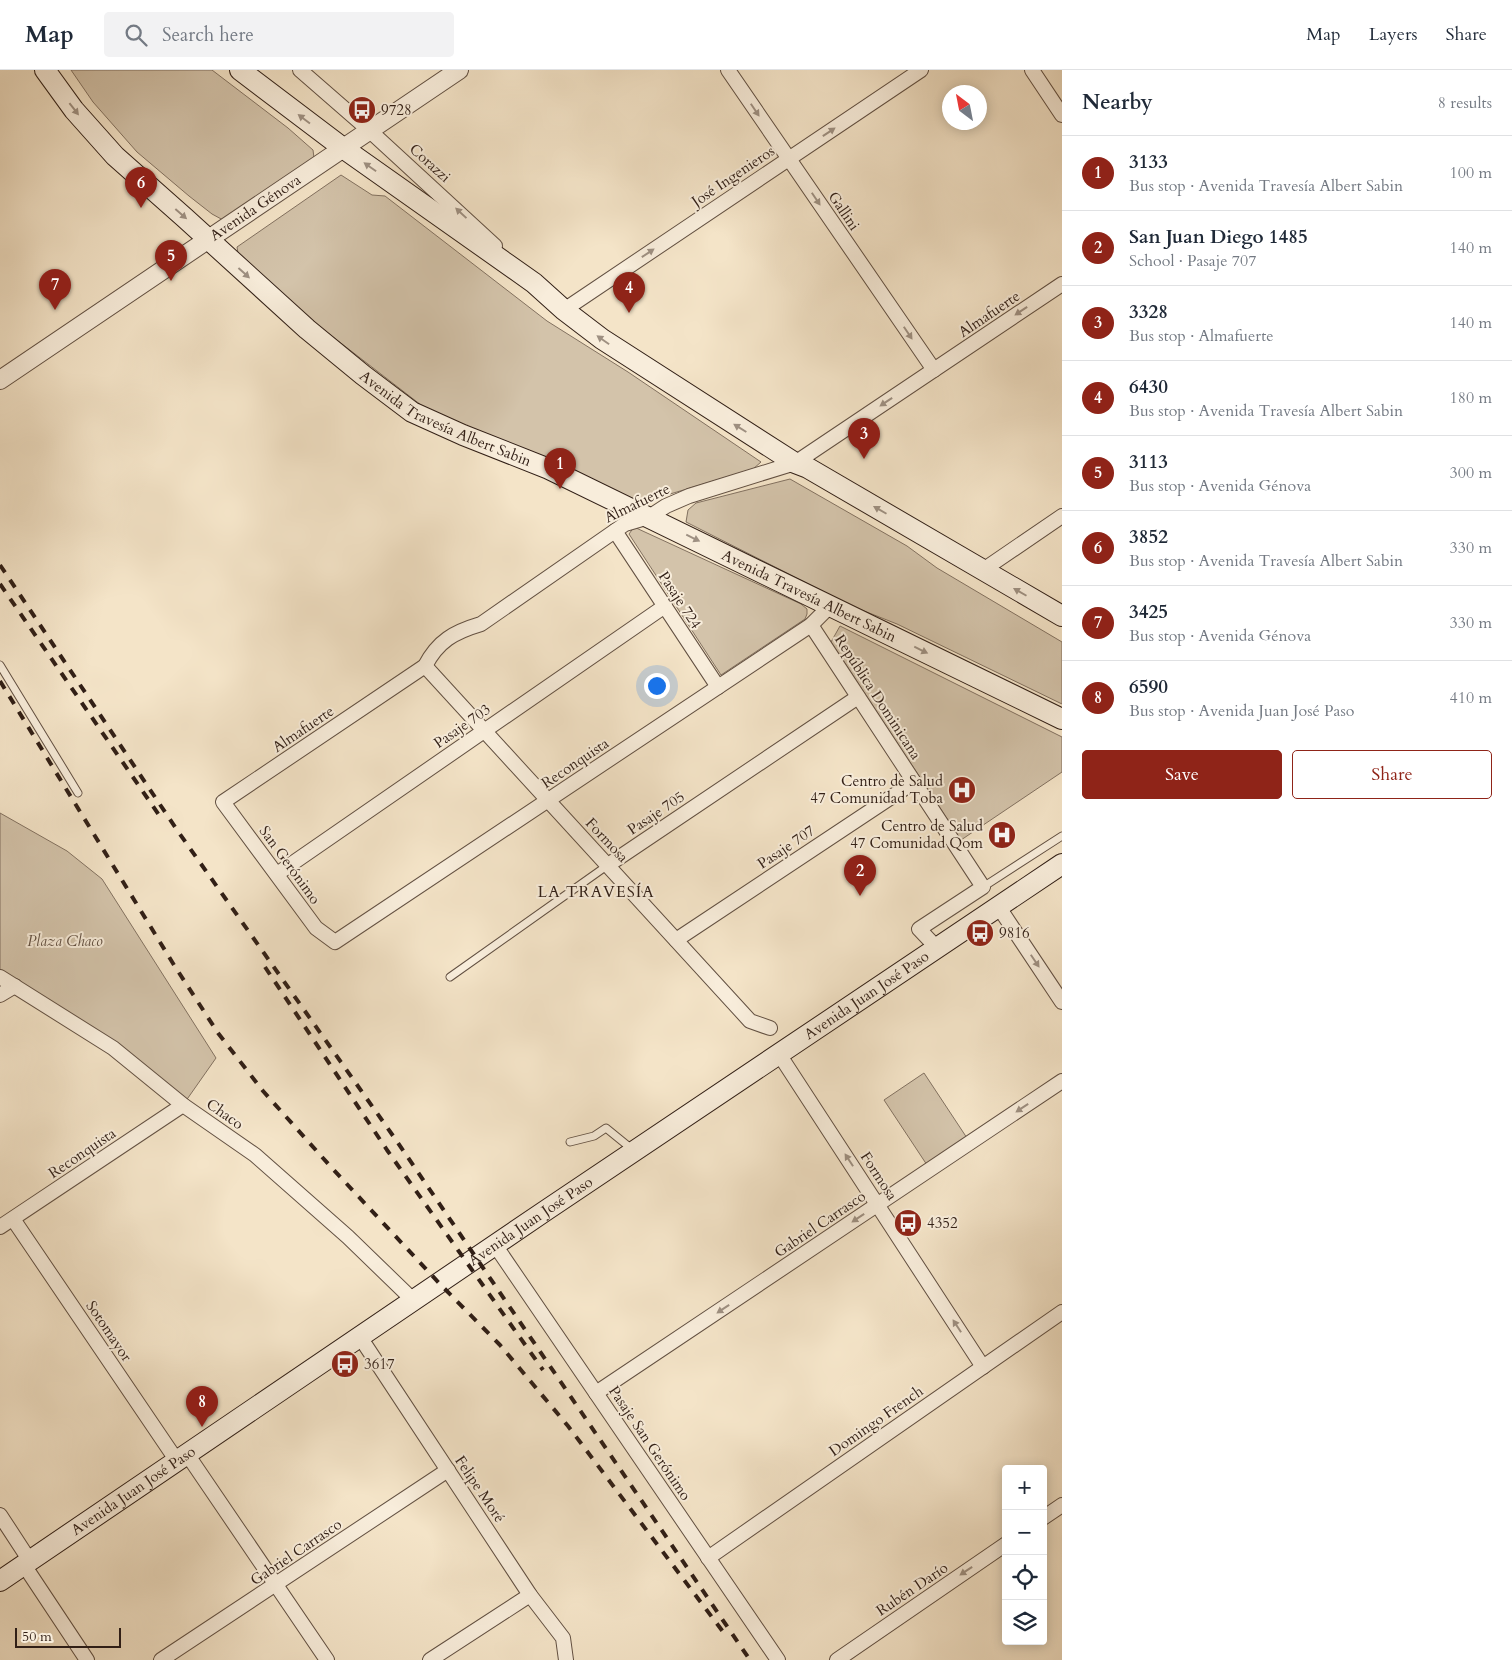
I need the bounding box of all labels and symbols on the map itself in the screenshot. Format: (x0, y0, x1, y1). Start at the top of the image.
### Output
north arrow (942, 85, 987, 130)
bus stop icon: 9728 (347, 95, 377, 125)
place label: 9728 (381, 100, 412, 120)
one-way arrow (69, 102, 80, 115)
one-way arrow (750, 103, 760, 117)
one-way arrow (297, 114, 311, 124)
one-way arrow (822, 127, 836, 136)
street label: Corazzi (405, 139, 455, 187)
street label: José Ingenieros (686, 141, 778, 212)
one-way arrow (363, 162, 377, 172)
pin: 6 (125, 167, 157, 208)
street label: Avenida Génova (206, 169, 305, 245)
street label: Gallini (824, 188, 864, 234)
one-way arrow (811, 192, 821, 206)
one-way arrow (455, 207, 467, 219)
one-way arrow (174, 208, 186, 220)
pin: 5 (155, 240, 187, 281)
one-way arrow (641, 248, 655, 258)
one-way arrow (238, 267, 250, 279)
pin: 7 (39, 269, 71, 310)
pin: 4 (613, 272, 645, 313)
street label: Almafuerte (954, 286, 1024, 342)
one-way arrow (1015, 307, 1028, 316)
one-way arrow (903, 326, 913, 340)
one-way arrow (596, 335, 610, 345)
street label: Avenida Travesía Albert Sabin (355, 366, 535, 471)
one-way arrow (880, 397, 893, 407)
pin: 3 (848, 418, 880, 459)
one-way arrow (733, 423, 746, 432)
pin: 1 (544, 448, 576, 489)
street label: Almafuerte (601, 479, 673, 527)
one-way arrow (872, 506, 887, 514)
one-way arrow (686, 534, 700, 542)
street label: Avenida Travesía Albert Sabin (718, 545, 900, 647)
street label: Pasaje 724 (654, 567, 706, 633)
one-way arrow (1013, 587, 1027, 596)
street label: República Dominicana (830, 631, 926, 764)
one-way arrow (914, 646, 928, 654)
your location (644, 673, 670, 699)
street label: Pasaje 703 (430, 699, 494, 753)
street label: Almafuerte (268, 701, 338, 757)
street label: Reconquista (537, 733, 613, 793)
place label: Centro de Salud 47 Comunidad Toba (810, 771, 944, 808)
hospital icon: Centro de Salud 47 Comunidad Toba (947, 775, 977, 805)
street label: Pasaje 705 (623, 787, 689, 839)
street label: Formosa (581, 813, 633, 867)
place label: Centro de Salud 47 Comunidad Qom (850, 816, 983, 853)
street label: Pasaje 707 (753, 820, 819, 873)
hospital icon: Centro de Salud 47 Comunidad Qom (987, 820, 1017, 850)
street label: San Gerónimo (255, 822, 325, 908)
pin: 2 (844, 855, 876, 896)
district label: LA TRAVESÍA (537, 881, 655, 903)
bus stop icon: 9816 (965, 918, 995, 948)
place label: 9816 (999, 923, 1030, 943)
park label: Plaza Chaco (27, 931, 103, 951)
street label: Avenida Juan José Paso (800, 946, 933, 1044)
one-way arrow (1030, 955, 1040, 968)
street label: Chaco (202, 1094, 248, 1134)
one-way arrow (1015, 1103, 1028, 1113)
street label: Reconquista (44, 1123, 120, 1183)
street label: Formosa (856, 1148, 902, 1205)
one-way arrow (844, 1153, 854, 1167)
street label: Avenida Juan José Paso (464, 1172, 597, 1270)
street label: Gabriel Carrasco (770, 1186, 870, 1262)
bus stop icon: 4352 (893, 1208, 923, 1238)
one-way arrow (851, 1213, 864, 1223)
place label: 4352 (927, 1213, 958, 1233)
street label: Sotomayor (81, 1297, 137, 1366)
one-way arrow (716, 1304, 729, 1313)
one-way arrow (952, 1319, 961, 1332)
bus stop icon: 3617 (330, 1349, 360, 1379)
place label: 3617 (364, 1354, 395, 1374)
street label: Domingo French (825, 1381, 928, 1461)
street label: Pasaje San Gerónimo (604, 1382, 696, 1504)
pin: 8 (186, 1386, 218, 1427)
street label: Avenida Juan José Paso (67, 1441, 199, 1540)
street label: Felipe Moré (450, 1452, 510, 1527)
street label: Gabriel Carrasco (246, 1514, 346, 1590)
street label: Rubén Darío (872, 1558, 952, 1620)
one-way arrow (959, 1566, 972, 1576)
scale bar (15, 1625, 121, 1648)

